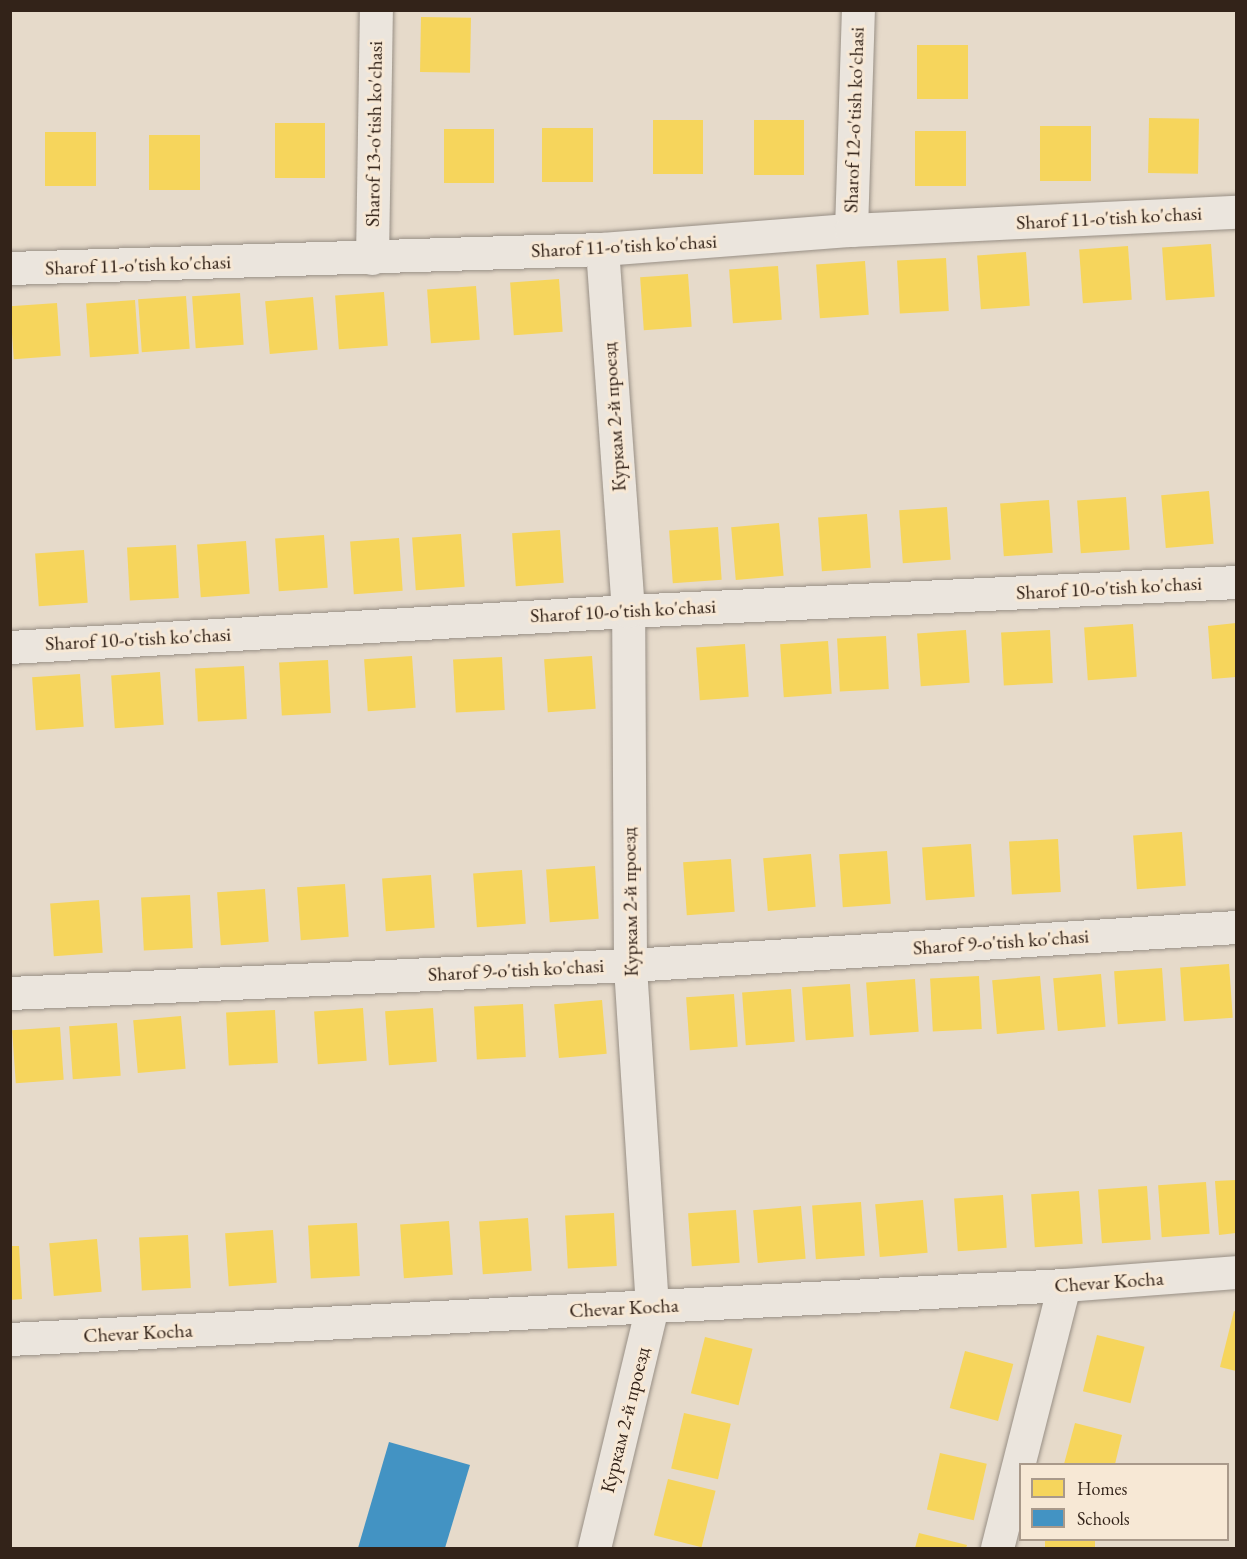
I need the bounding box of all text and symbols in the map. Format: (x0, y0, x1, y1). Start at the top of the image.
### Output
street label: Sharof 12-o'tish ko'chasi (839, 27, 869, 213)
street label: Sharof 13-o'tish ko'chasi (360, 41, 388, 227)
street label: Sharof 11-o'tish ko'chasi (1015, 201, 1203, 235)
street label: Sharof 11-o'tish ko'chasi (530, 229, 718, 263)
street label: Sharof 11-o'tish ko'chasi (45, 250, 231, 280)
street label: Куркам 2-й проезд (597, 342, 631, 492)
street label: Sharof 10-o'tish ko'chasi (1015, 571, 1203, 605)
street label: Sharof 10-o'tish ko'chasi (529, 594, 717, 628)
street label: Sharof 10-o'tish ko'chasi (44, 622, 232, 656)
street label: Куркам 2-й проезд (617, 827, 643, 977)
street label: Sharof 9-o'tish ko'chasi (912, 924, 1090, 960)
street label: Sharof 9-o'tish ko'chasi (427, 953, 605, 987)
street label: Chevar Kocha (1054, 1266, 1164, 1298)
street label: Chevar Kocha (569, 1293, 679, 1323)
street label: Chevar Kocha (83, 1318, 193, 1348)
street label: Куркам 2-й проезд (595, 1345, 655, 1495)
legend (1019, 1463, 1229, 1541)
text: Homes (1077, 1477, 1127, 1500)
text: Schools (1077, 1507, 1130, 1530)

